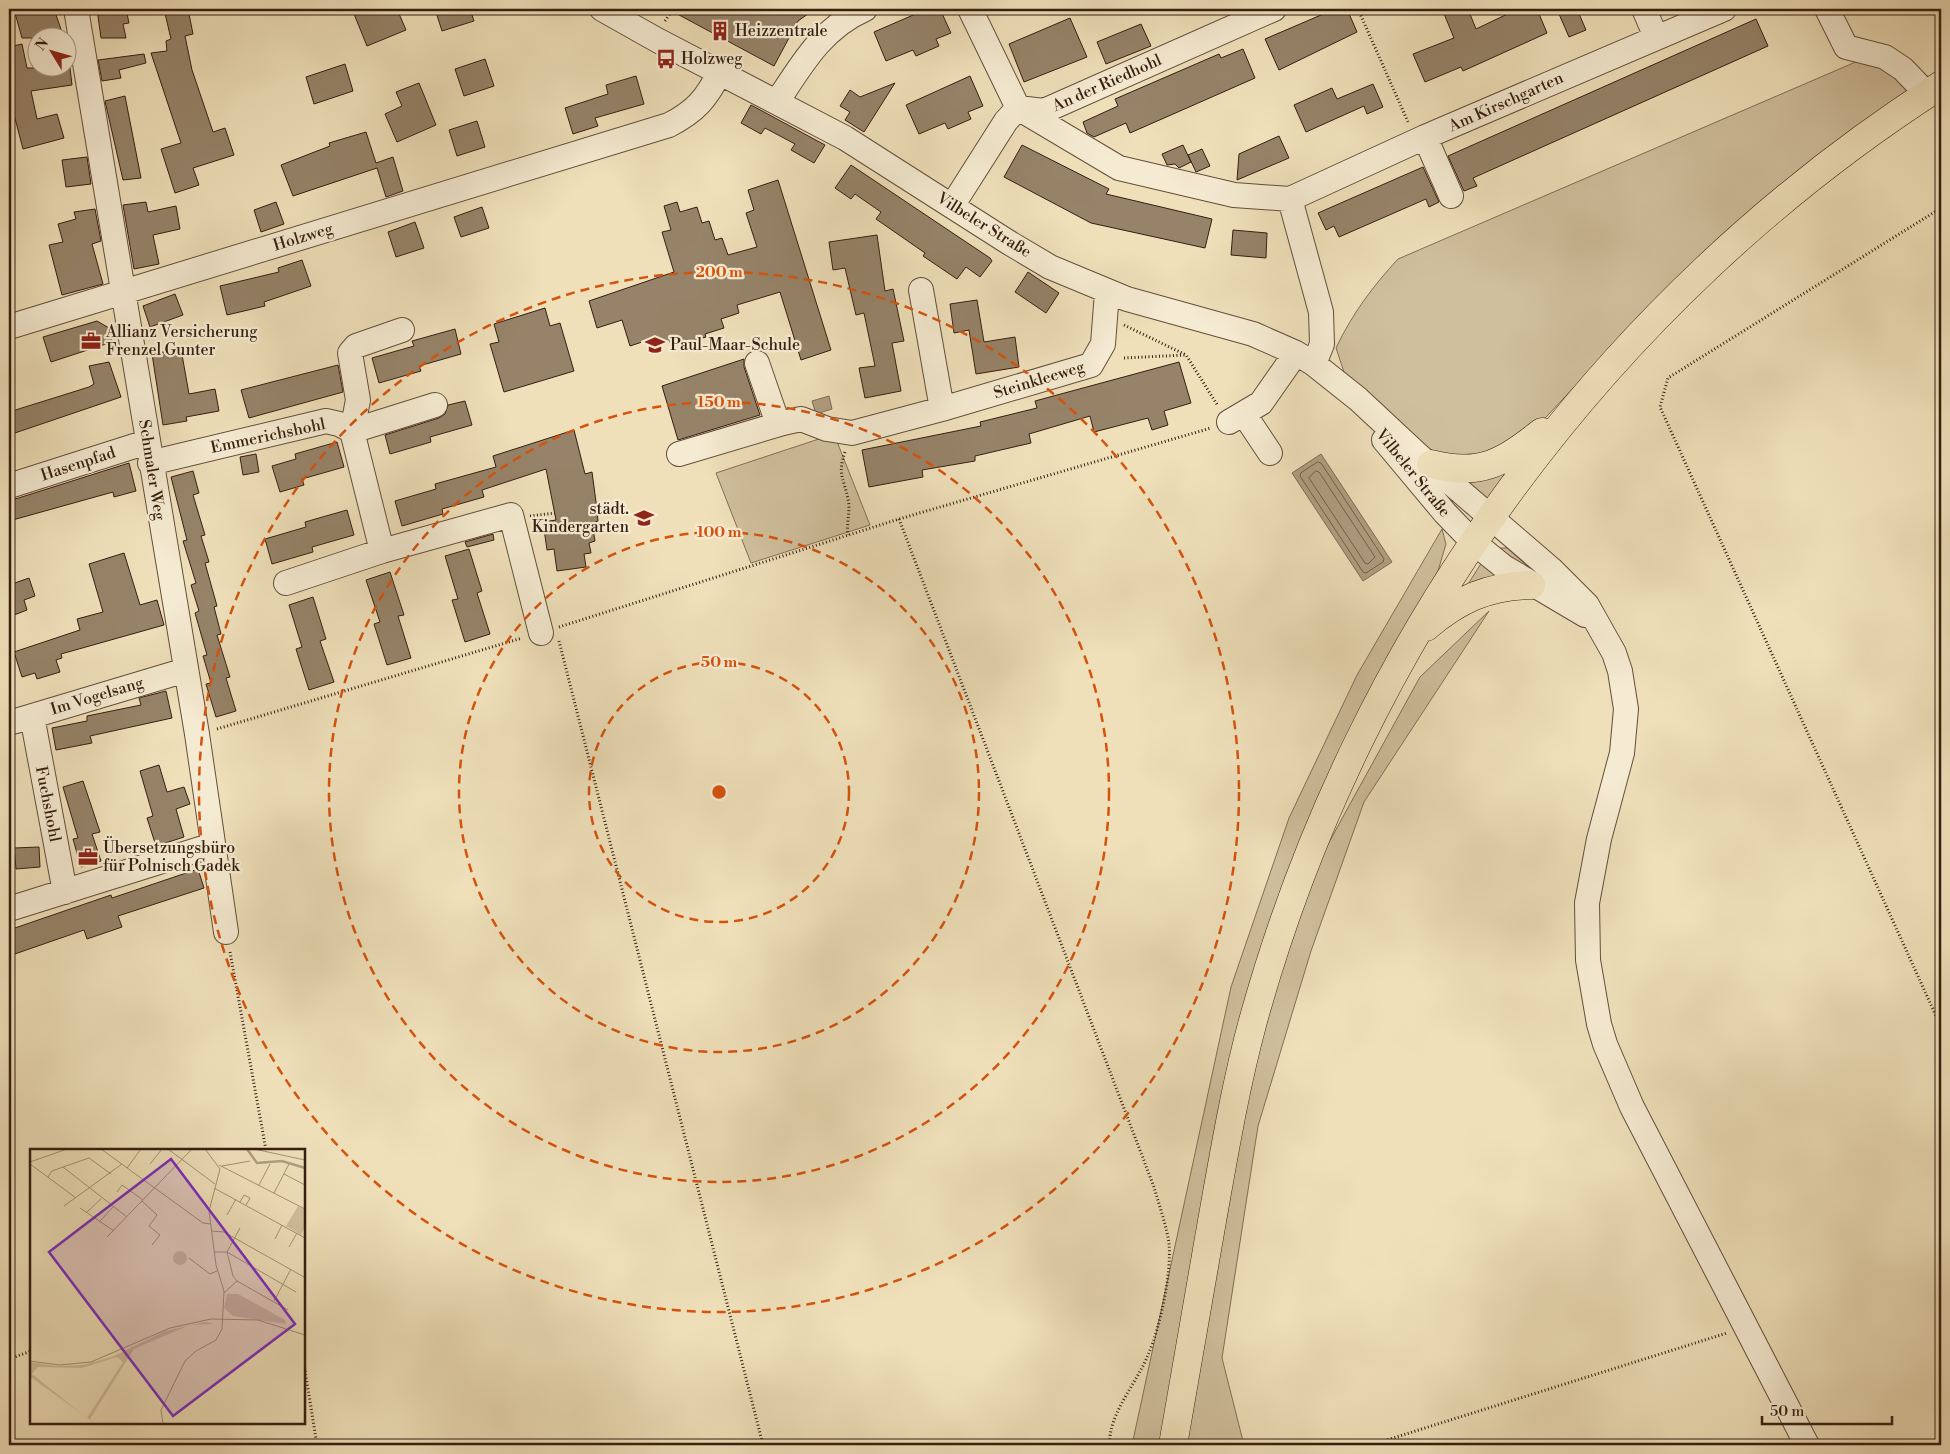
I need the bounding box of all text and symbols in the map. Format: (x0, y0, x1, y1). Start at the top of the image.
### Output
building icon: Heizzentrale (709, 20, 731, 42)
place label: Heizzentrale (735, 21, 828, 41)
north arrow (28, 28, 78, 78)
text: N (32, 35, 53, 55)
bus stop icon: Holzweg (655, 48, 677, 70)
place label: Holzweg (681, 49, 743, 69)
street label: An der Riedhohl (1048, 50, 1165, 116)
street label: Am Kirschgarten (1445, 68, 1567, 137)
street label: Vilbeler Straße (932, 187, 1035, 262)
street label: Holzweg (271, 218, 336, 256)
text: 200 m (695, 263, 743, 282)
place label: Allianz Versicherung Frenzel Gunter (105, 322, 258, 360)
office icon: Allianz Versicherung Frenzel Gunter (80, 330, 102, 352)
school or university icon: Paul-Maar-Schule (644, 334, 666, 356)
place label: Paul-Maar-Schule (670, 335, 800, 355)
street label: Steinkleeweg (991, 356, 1088, 403)
text: 150 m (697, 393, 741, 412)
street label: Emmerichshohl (209, 414, 328, 458)
street label: Schmaler Weg (134, 418, 170, 522)
street label: Vilbeler Straße (1371, 424, 1455, 521)
street label: Hasenpfad (38, 443, 118, 485)
place label: städt. Kindergarten (532, 499, 629, 537)
school or university icon: städt. Kindergarten (633, 507, 655, 529)
text: 100 m (697, 523, 742, 542)
text: 50 m (701, 653, 737, 672)
street label: Im Vogelsang (48, 672, 147, 720)
street label: Fuchshohl (31, 764, 65, 844)
centre of rings (710, 783, 728, 801)
place label: Übersetzungsbüro für Polnisch Gadek (103, 836, 241, 876)
office icon: Übersetzungsbüro für Polnisch Gadek (77, 846, 99, 868)
inset map (30, 1149, 305, 1424)
scale bar (1762, 1394, 1892, 1426)
text: 50 m (1770, 1402, 1804, 1421)

